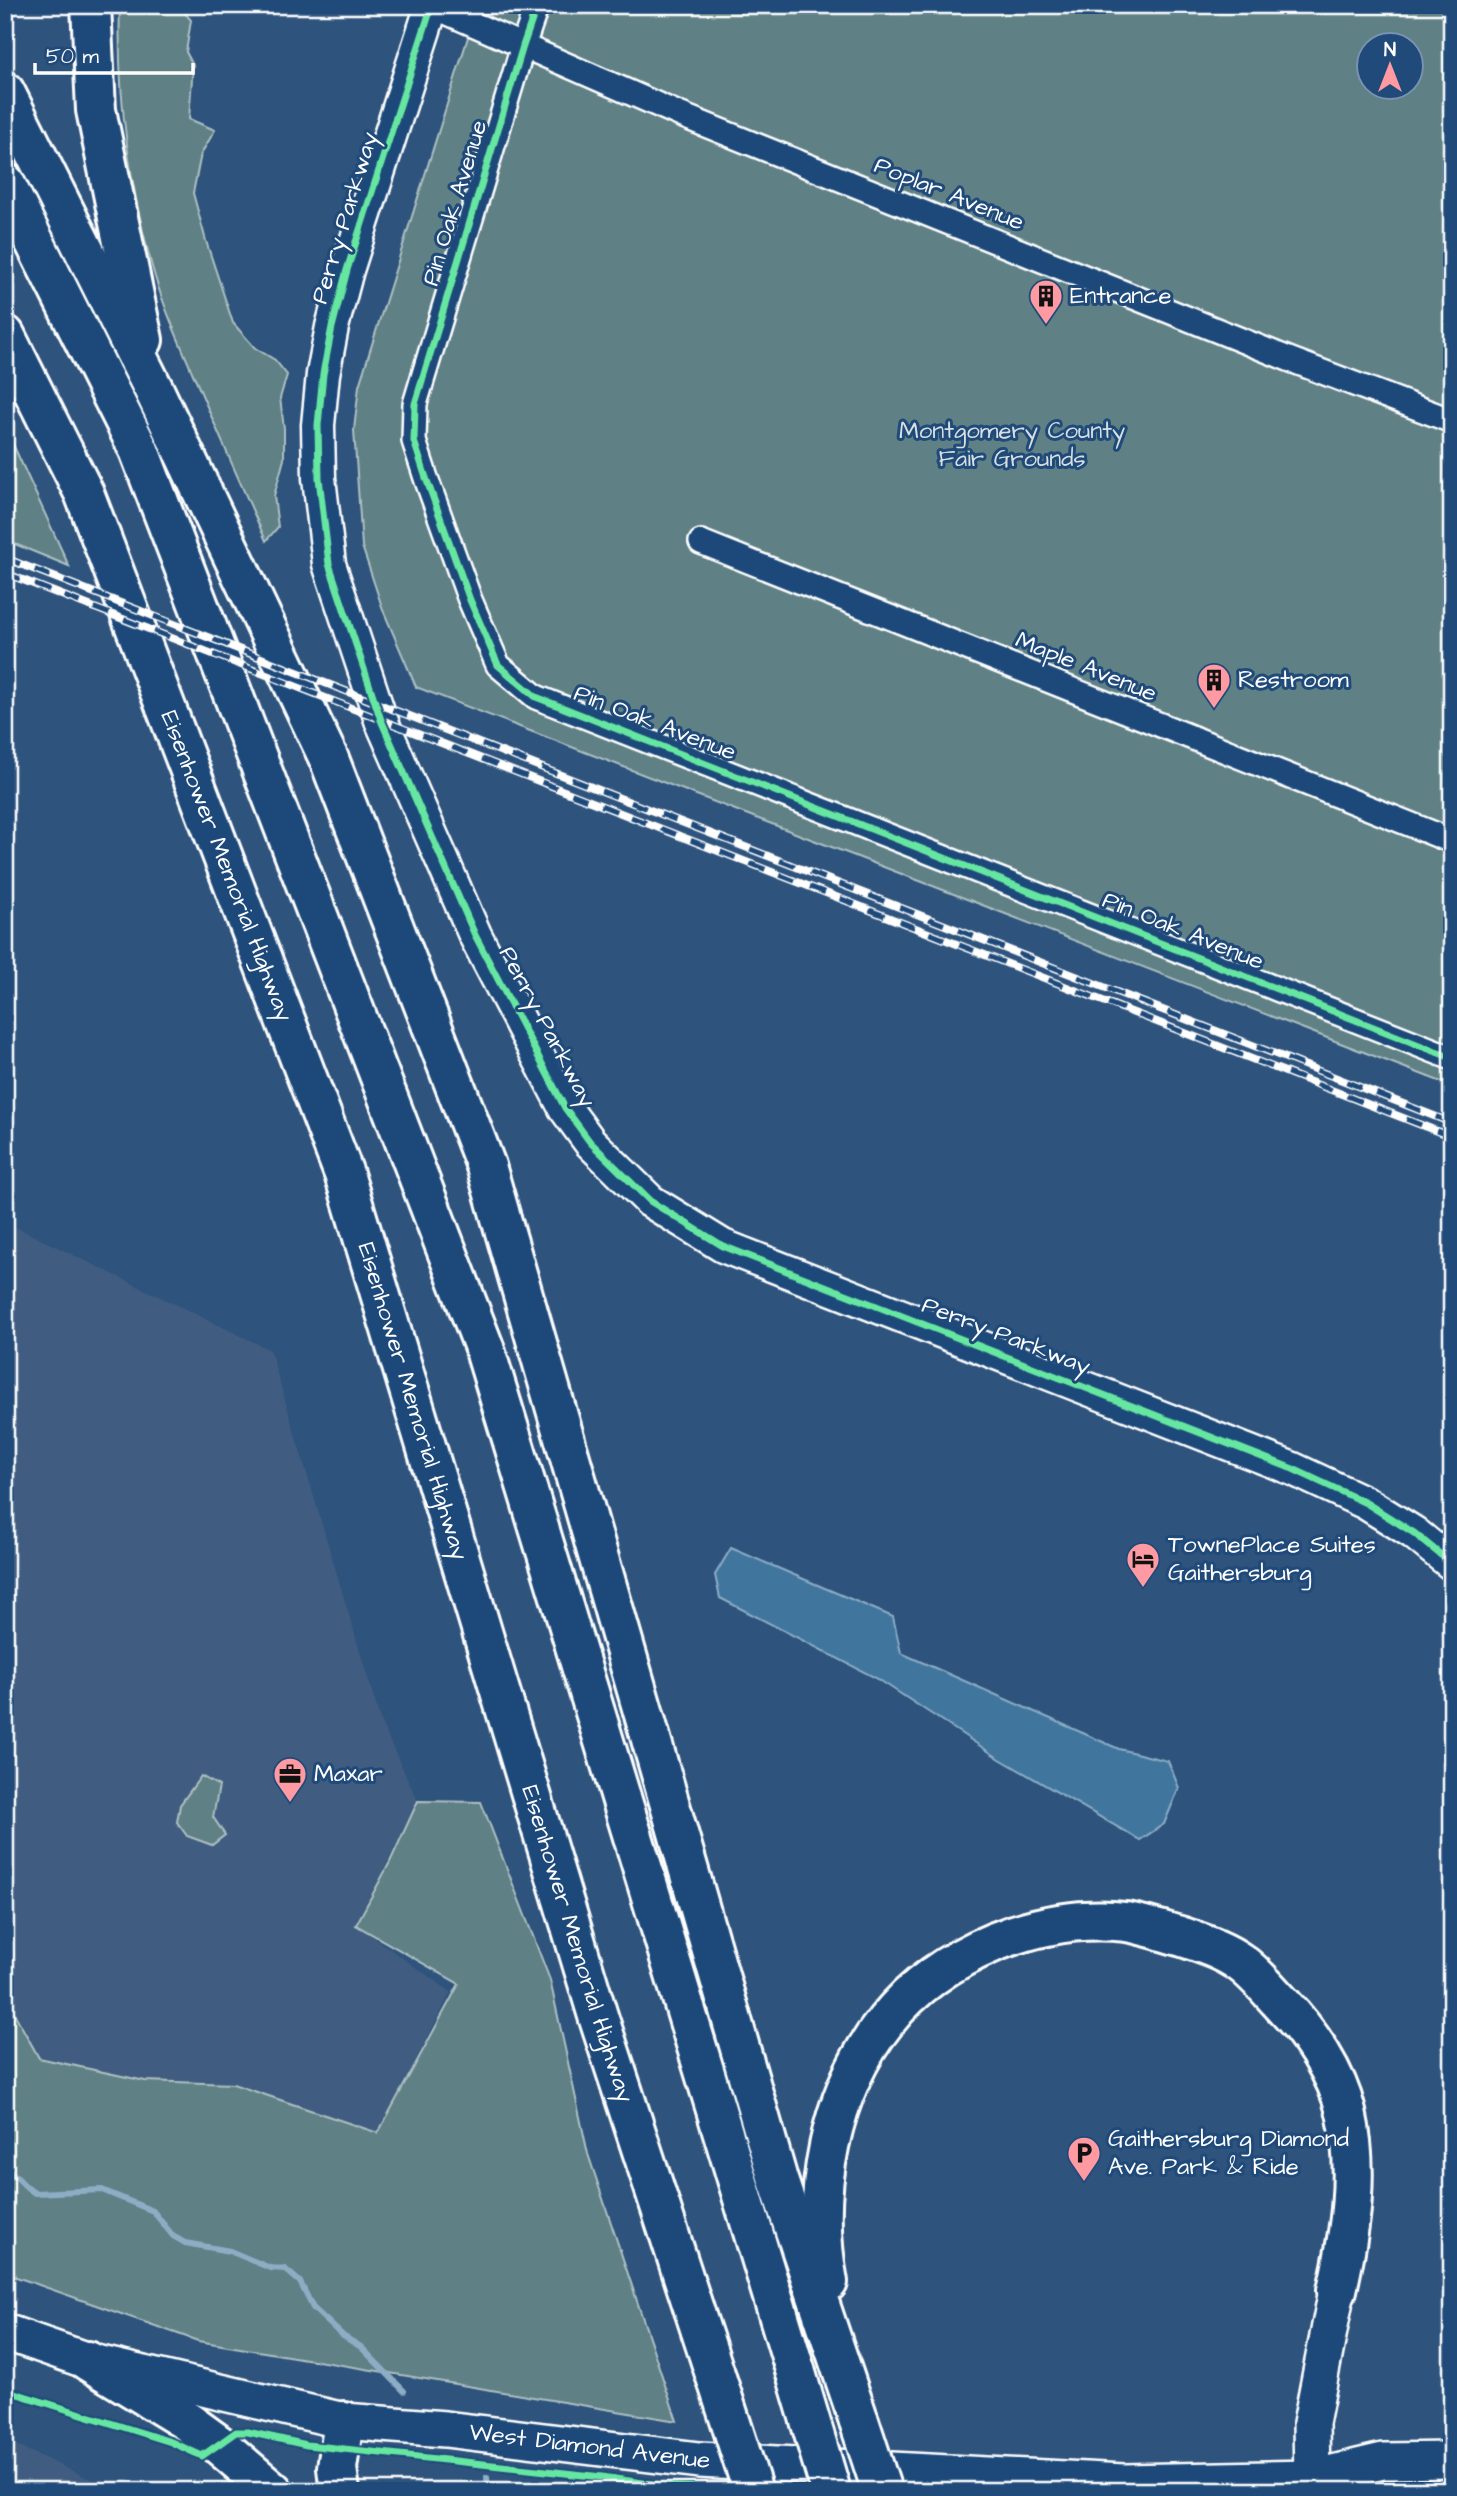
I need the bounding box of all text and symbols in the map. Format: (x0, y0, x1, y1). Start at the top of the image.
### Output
scale bar (35, 32, 192, 76)
north arrow (1356, 32, 1426, 102)
text: N (1384, 37, 1396, 64)
text: 50 m (46, 42, 100, 71)
street label: Pin Oak Avenue (414, 116, 496, 290)
street label: Perry Parkway (303, 128, 388, 308)
street label: Poplar Avenue (869, 148, 1029, 240)
building icon: Entrance (1027, 277, 1065, 326)
place label: Entrance (1070, 279, 1172, 313)
park label: Montgomery County Fair Grounds (899, 414, 1125, 476)
street label: Maple Avenue (1010, 623, 1162, 711)
building icon: Restroom (1195, 661, 1233, 710)
place label: Restroom (1238, 663, 1349, 697)
street label: Pin Oak Avenue (569, 676, 741, 770)
street label: Eisenhower Memorial Highway (152, 706, 301, 1027)
street label: Pin Oak Avenue (1097, 883, 1269, 979)
street label: Perry Parkway (489, 941, 604, 1114)
street label: Eisenhower Memorial Highway (349, 1238, 477, 1565)
street label: Perry Parkway (917, 1288, 1095, 1385)
place label: TownePlace Suites Gaithersburg (1168, 1528, 1376, 1591)
hotel icon: TownePlace Suites Gaithersburg (1124, 1540, 1162, 1589)
office icon: Maxar (271, 1755, 309, 1804)
place label: Maxar (314, 1757, 383, 1791)
street label: Eisenhower Memorial Highway (512, 1781, 642, 2107)
place label: Gaithersburg Diamond Ave. Park & Ride (1108, 2122, 1349, 2184)
parking icon: Gaithersburg Diamond Ave. Park & Ride (1065, 2134, 1103, 2183)
street label: West Diamond Avenue (467, 2415, 711, 2478)

